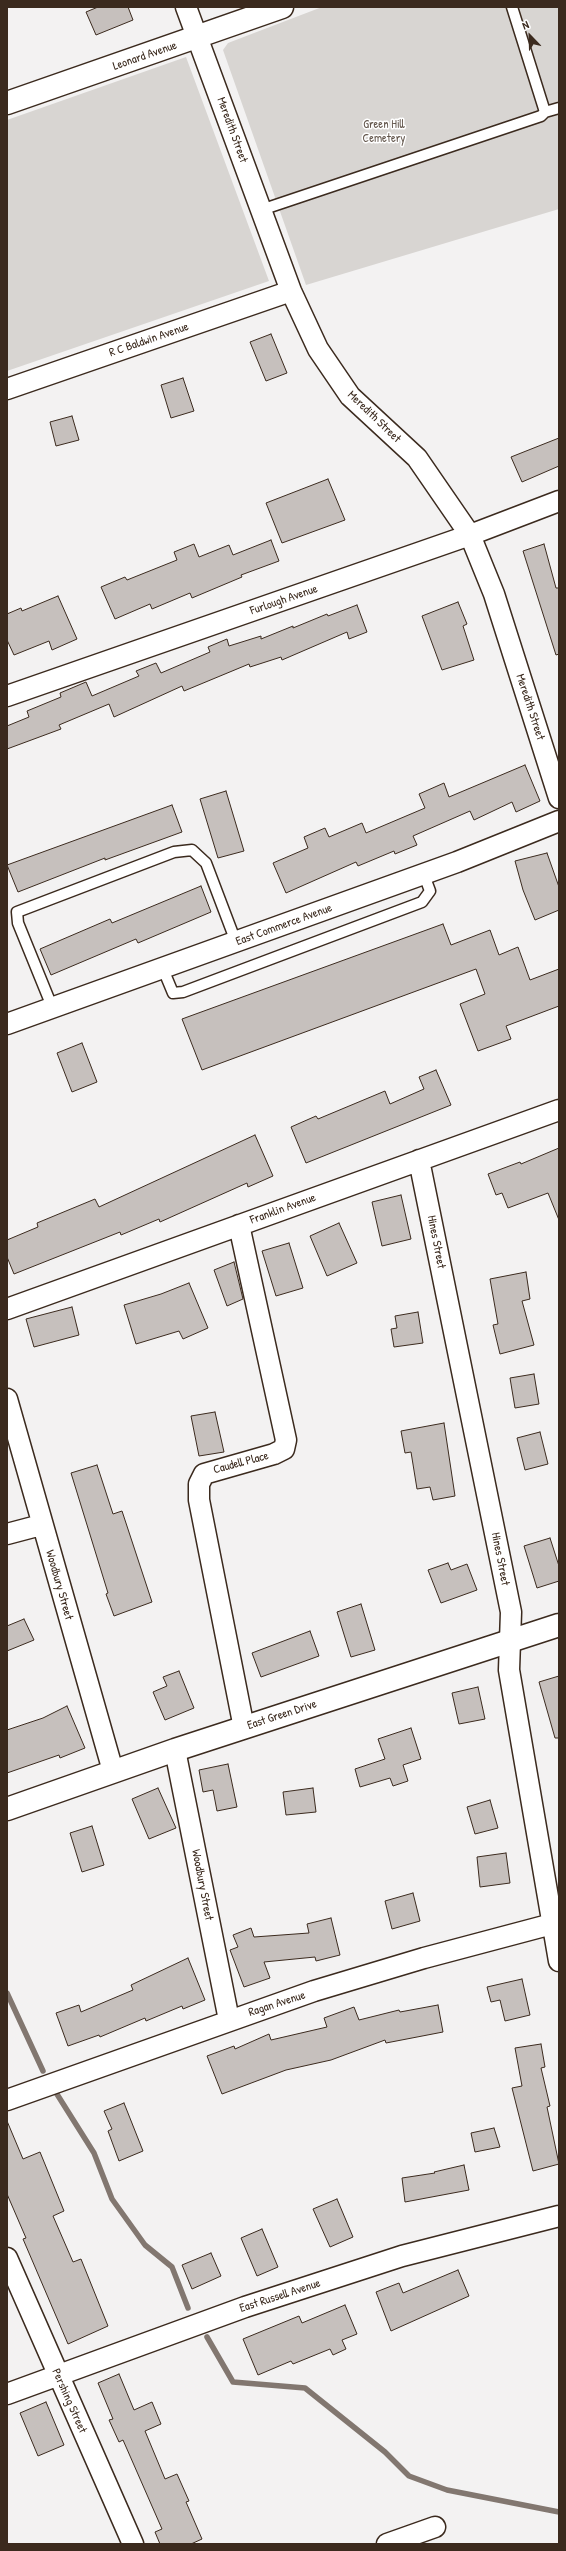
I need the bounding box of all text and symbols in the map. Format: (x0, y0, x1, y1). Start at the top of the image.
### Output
north arrow (510, 16, 550, 56)
text: N (520, 17, 531, 33)
street label: Leonard Avenue (111, 38, 179, 74)
street label: Meredith Street (214, 95, 250, 165)
park label: Green Hill Cemetery (363, 118, 405, 146)
street label: R C Baldwin Avenue (107, 320, 191, 360)
street label: Meredith Street (344, 388, 404, 446)
street label: Furlough Avenue (248, 582, 320, 618)
street label: Meredith Street (513, 672, 547, 742)
street label: East Commerce Avenue (234, 901, 334, 949)
street label: Franklin Avenue (248, 1190, 318, 1228)
street label: Hines Street (424, 1214, 448, 1270)
street label: Caudell Place (212, 1449, 270, 1477)
street label: Hines Street (488, 1531, 512, 1587)
street label: Woodbury Street (42, 1548, 76, 1622)
street label: East Green Drive (245, 1697, 319, 1733)
street label: Woodbury Street (188, 1848, 216, 1922)
street label: Ragan Avenue (247, 1988, 307, 2020)
street label: East Russell Avenue (238, 2276, 322, 2316)
street label: Pershing Street (48, 2367, 90, 2435)

